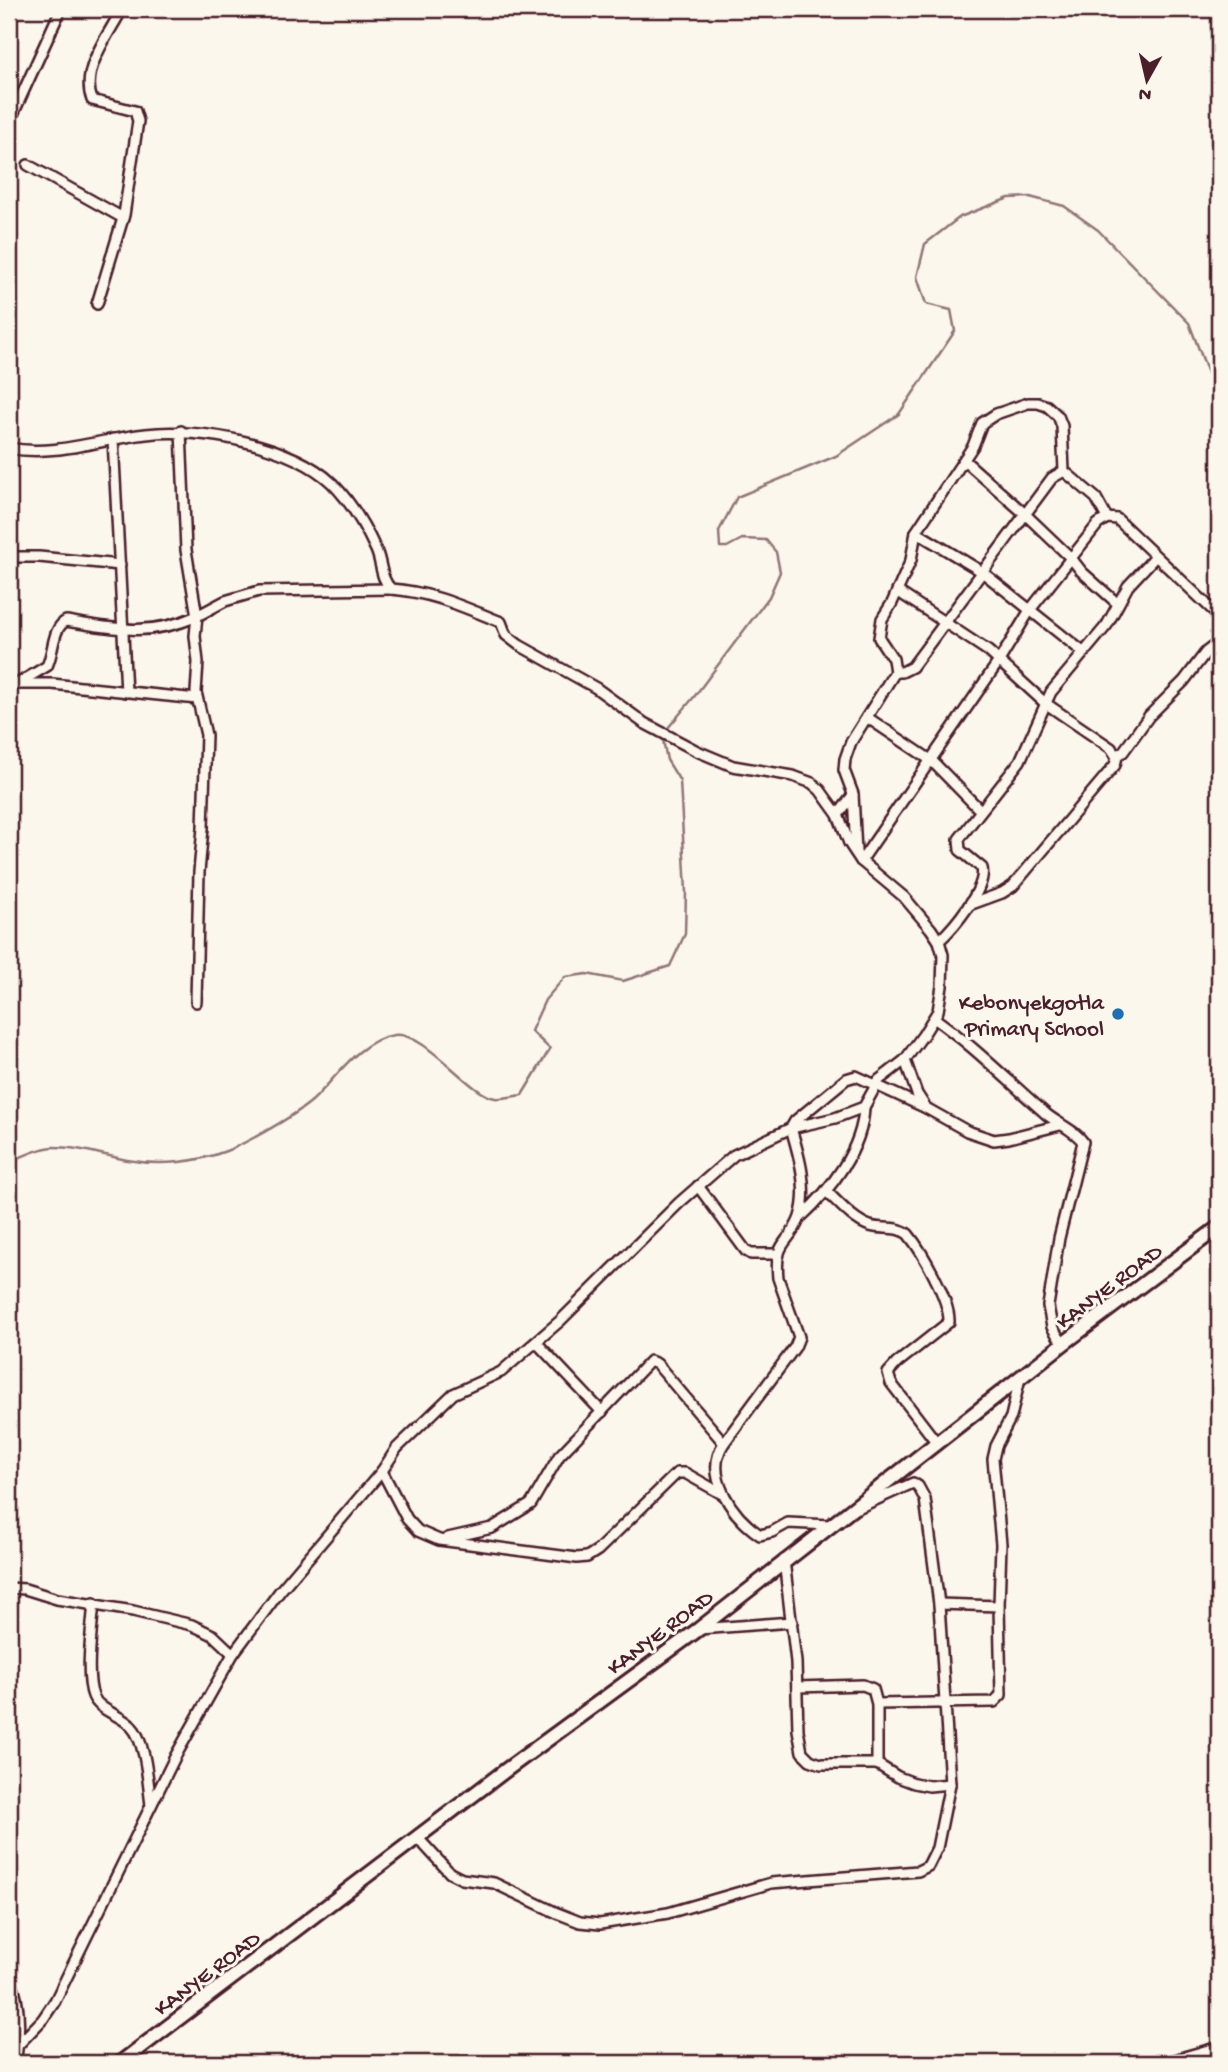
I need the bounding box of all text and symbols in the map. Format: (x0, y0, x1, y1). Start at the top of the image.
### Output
north arrow (1112, 46, 1182, 116)
text: N (1137, 81, 1153, 106)
place label: Kebonyekgotla Primary School (959, 991, 1105, 1044)
marker: Kebonyekgotla Primary School (1110, 1006, 1126, 1022)
street label: KANYE ROAD (1052, 1238, 1169, 1337)
street label: KANYE ROAD (603, 1584, 720, 1683)
street label: KANYE ROAD (150, 1925, 267, 2024)

